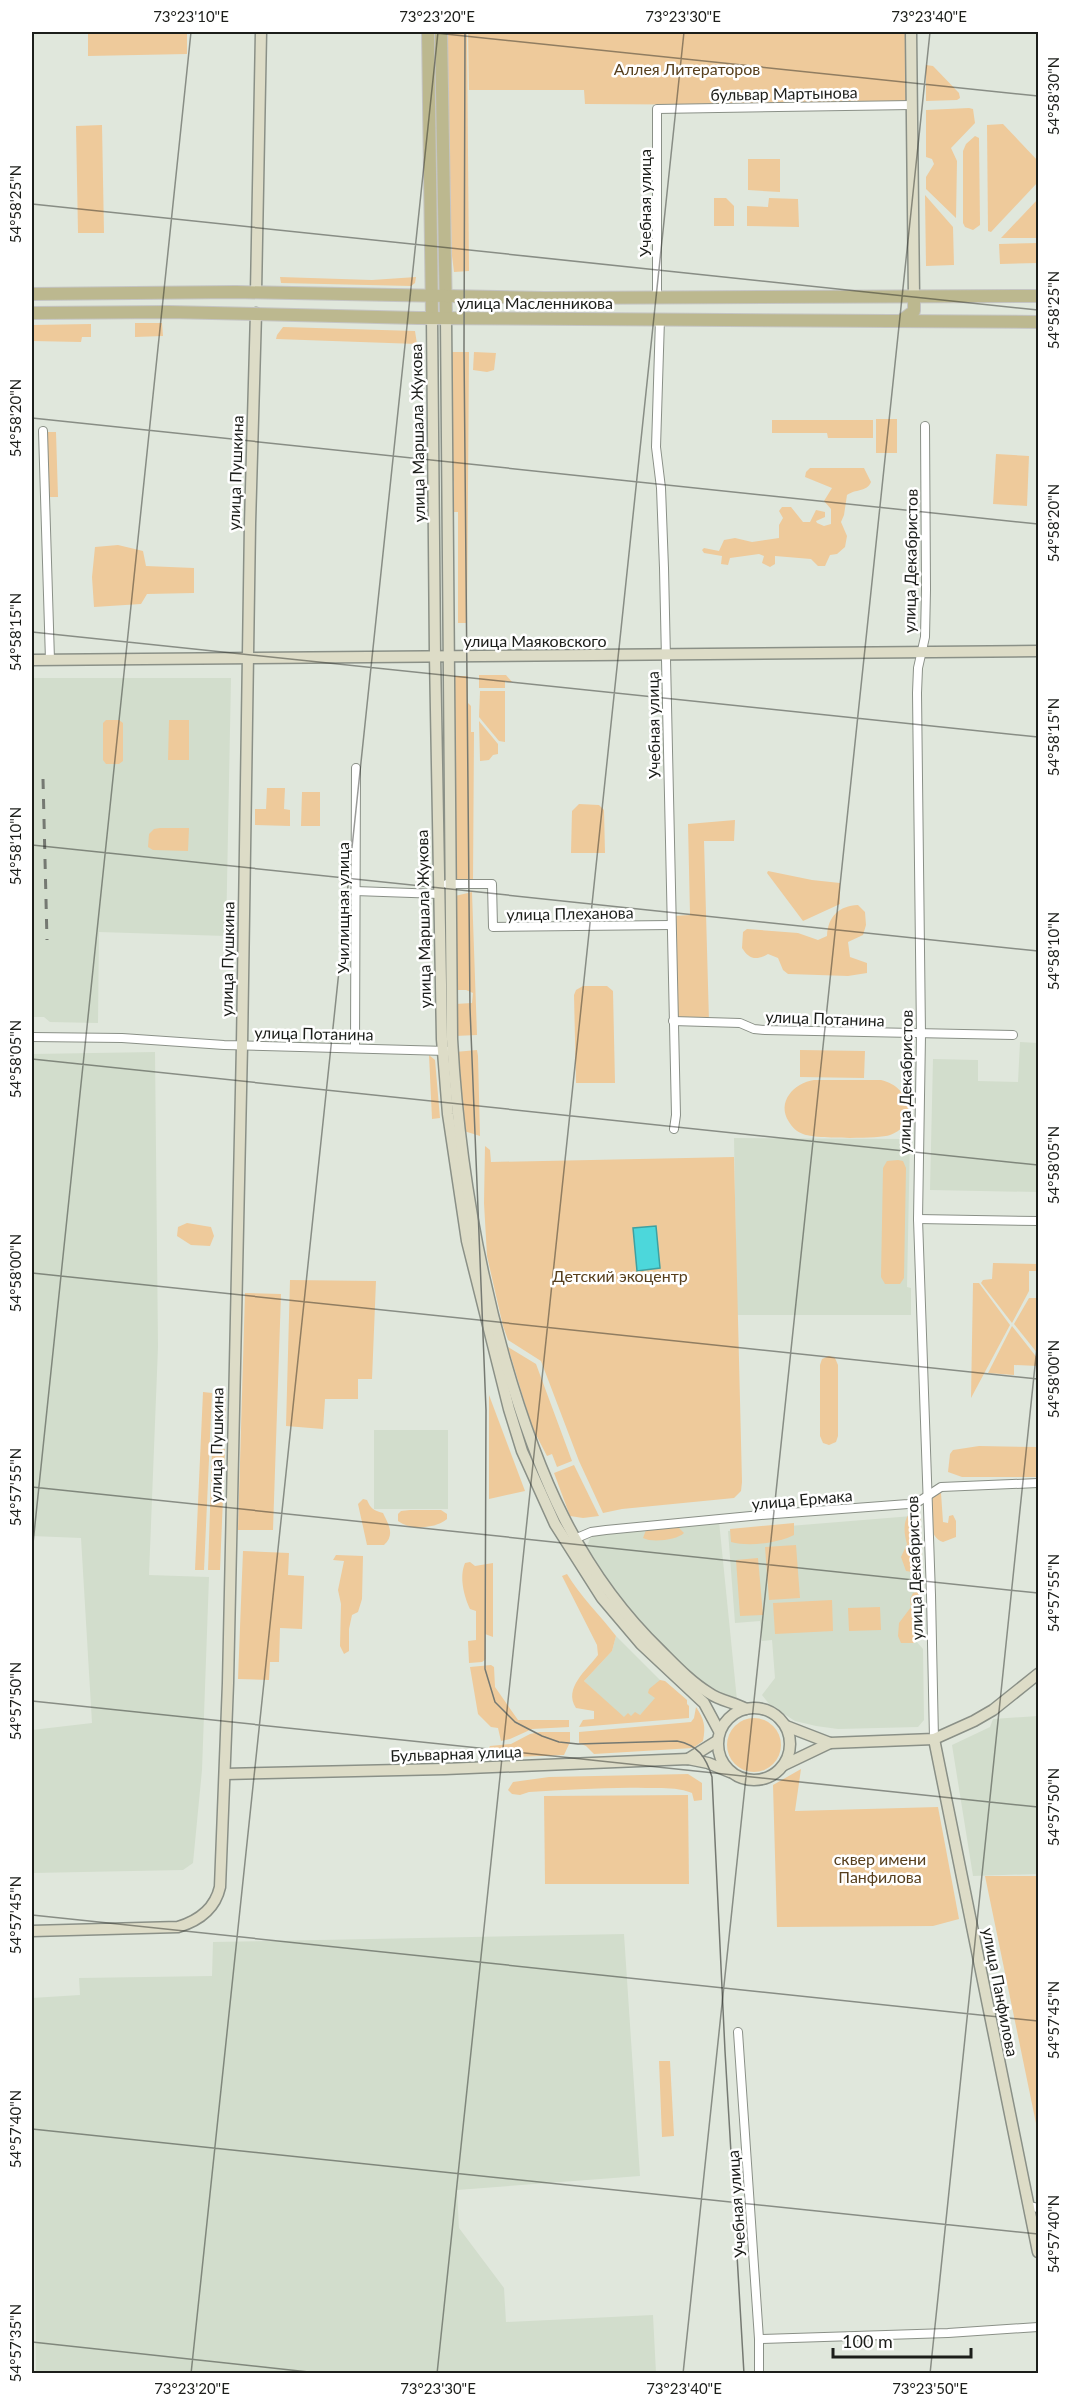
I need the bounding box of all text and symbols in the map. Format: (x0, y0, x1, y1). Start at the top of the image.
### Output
text: 73°23'10"E (153, 7, 229, 25)
text: 73°23'20"E (399, 7, 475, 25)
text: 73°23'30"E (645, 7, 721, 25)
text: 73°23'40"E (891, 7, 967, 25)
text: 54°58'30"N (1044, 57, 1062, 135)
park label: Аллея Литераторов (614, 59, 760, 78)
street label: бульвар Мартынова (710, 82, 858, 104)
street label: Учебная улица (635, 149, 654, 257)
text: 54°58'25"N (6, 165, 24, 243)
text: 54°58'25"N (1044, 271, 1062, 349)
street label: улица Масленникова (457, 293, 613, 312)
street label: улица Маршала Жукова (406, 343, 428, 523)
text: 54°58'20"N (6, 379, 24, 457)
street label: улица Пушкина (223, 415, 247, 531)
text: 54°58'20"N (1044, 484, 1062, 562)
street label: улица Декабристов (899, 489, 921, 633)
text: 54°58'15"N (6, 593, 24, 671)
street label: улица Маяковского (463, 631, 607, 650)
street label: Учебная улица (643, 671, 663, 779)
text: 54°58'15"N (1044, 698, 1062, 776)
text: 54°58'10"N (6, 807, 24, 885)
street label: улица Маршала Жукова (412, 829, 434, 1009)
street label: Училищная улица (333, 842, 352, 974)
street label: улица Пушкина (216, 901, 238, 1017)
street label: улица Плеханова (506, 902, 634, 924)
text: 54°58'10"N (1044, 912, 1062, 990)
street label: улица Потанина (765, 1006, 885, 1030)
street label: улица Декабристов (894, 1010, 916, 1154)
text: 54°58'05"N (6, 1020, 24, 1098)
street label: улица Потанина (254, 1022, 374, 1044)
text: 54°58'05"N (1044, 1126, 1062, 1204)
text: 54°58'00"N (6, 1234, 24, 1312)
park label: Детский экоцентр (552, 1266, 688, 1285)
text: 54°58'00"N (1044, 1340, 1062, 1418)
street label: улица Пушкина (205, 1387, 227, 1503)
text: 54°57'55"N (6, 1448, 24, 1526)
street label: улица Ермака (751, 1485, 853, 1513)
street label: улица Декабристов (902, 1495, 926, 1641)
text: 54°57'55"N (1044, 1554, 1062, 1632)
text: 54°57'50"N (6, 1662, 24, 1740)
street label: Бульварная улица (390, 1741, 522, 1765)
text: 54°57'50"N (1044, 1768, 1062, 1846)
park label: сквер имени Панфилова (834, 1849, 926, 1886)
text: 54°57'45"N (6, 1876, 24, 1954)
street label: улица Панфилова (979, 1926, 1023, 2058)
text: 54°57'45"N (1044, 1981, 1062, 2059)
text: 54°57'40"N (6, 2090, 24, 2168)
street label: Учебная улица (723, 2150, 749, 2258)
text: 54°57'40"N (1044, 2195, 1062, 2273)
text: 54°57'35"N (6, 2304, 24, 2382)
scale bar (833, 2321, 971, 2359)
text: 100 m (842, 2330, 893, 2352)
text: 73°23'20"E (154, 2379, 230, 2397)
text: 73°23'30"E (400, 2379, 476, 2397)
text: 73°23'40"E (646, 2379, 722, 2397)
text: 73°23'50"E (892, 2379, 968, 2397)

